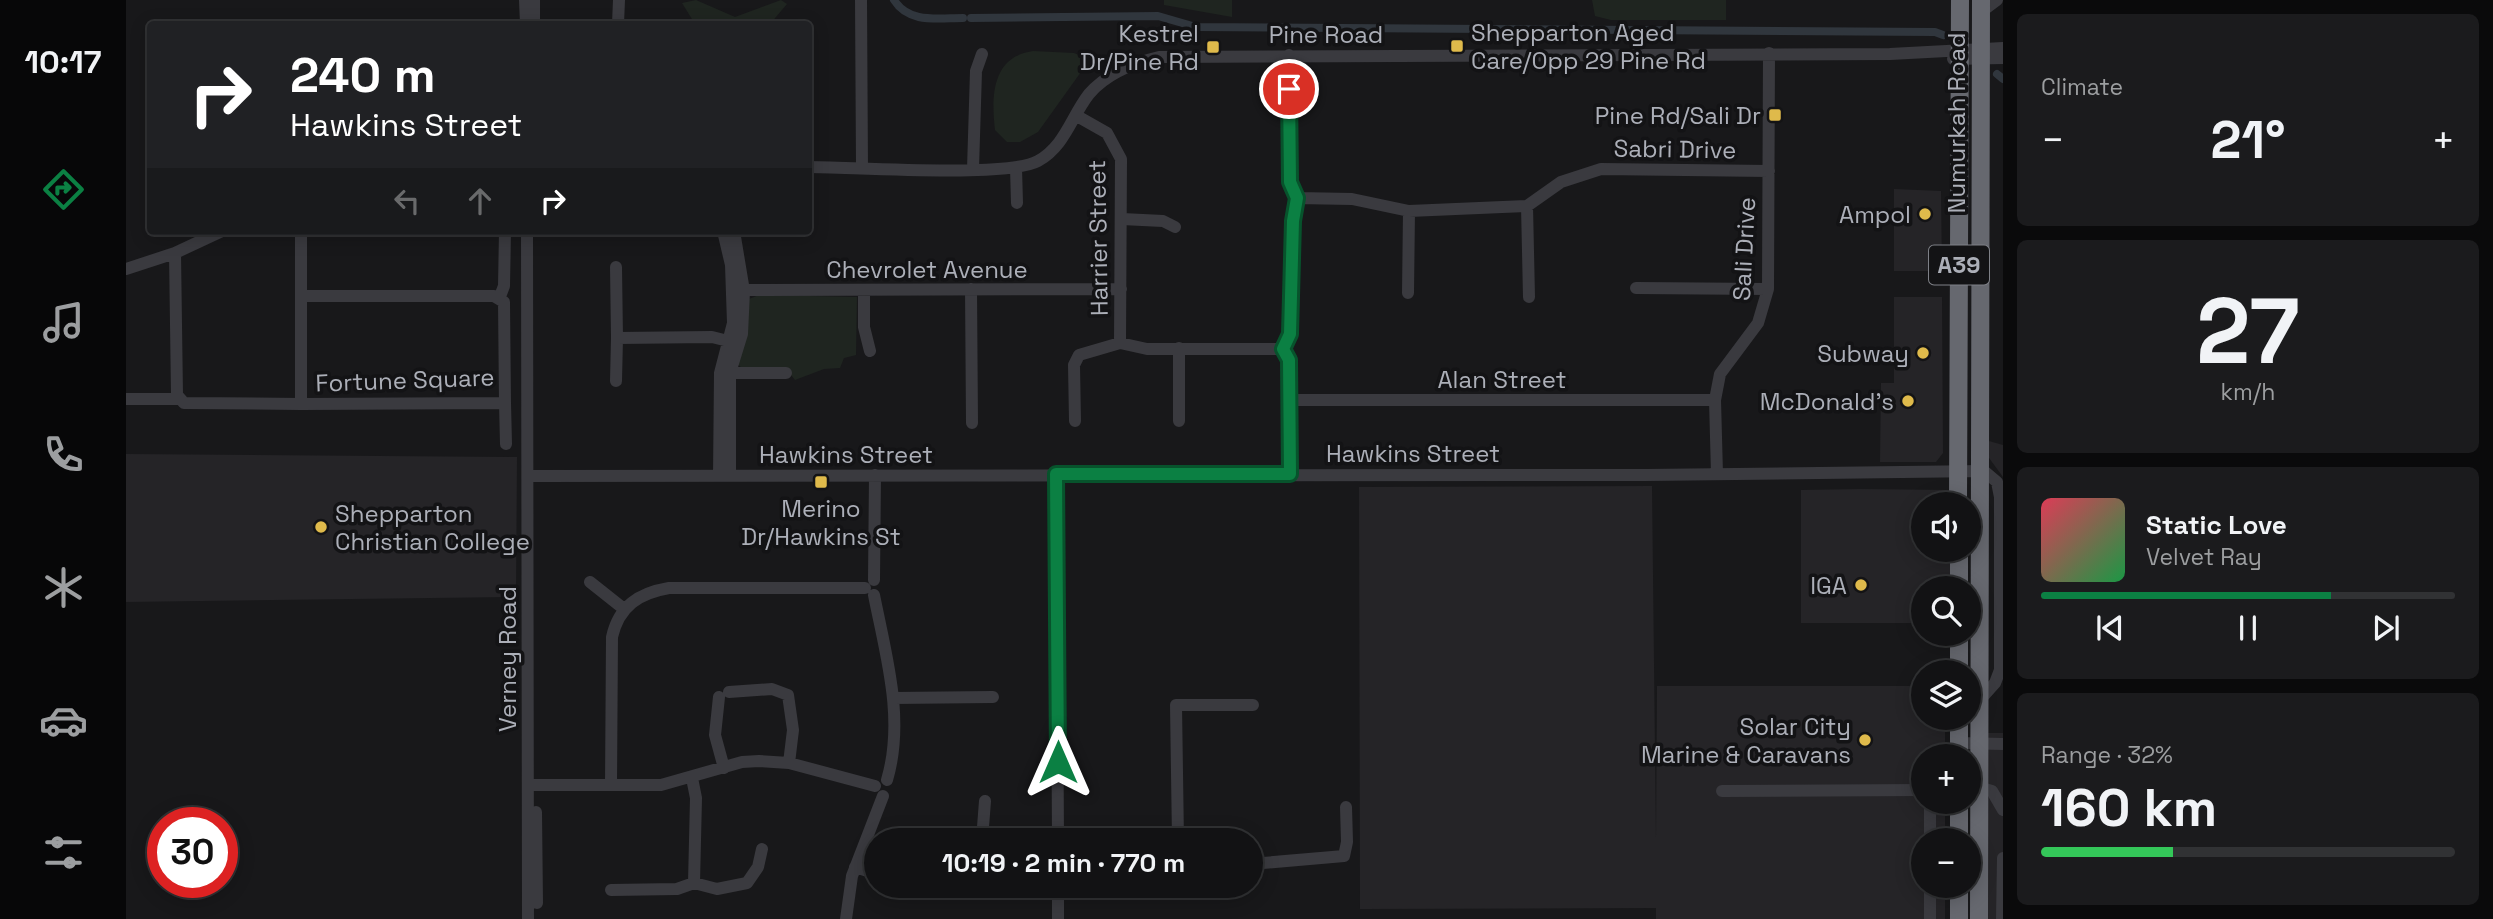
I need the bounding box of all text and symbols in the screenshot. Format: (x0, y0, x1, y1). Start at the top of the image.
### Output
place label: Shepparton Aged Care/Opp 29 Pine Rd (1471, 17, 1706, 76)
place label: Kestrel Dr/Pine Rd (1080, 18, 1199, 77)
street label: Pine Road (1269, 19, 1383, 50)
street label: Numurkah Road (1941, 32, 1972, 214)
marker: Shepparton Aged Care/Opp 29 Pine Rd (1449, 38, 1465, 54)
marker: Kestrel Dr/Pine Rd (1205, 39, 1221, 55)
text: 10:17 (25, 42, 101, 82)
text: 240 m (290, 44, 436, 106)
icon: right (175, 49, 266, 140)
pin (1259, 59, 1319, 119)
icon: arrive (1270, 70, 1308, 108)
text: Climate (2041, 72, 2123, 102)
place label: Pine Rd/Sali Dr (1595, 100, 1761, 131)
text: Hawkins Street (290, 105, 522, 145)
marker: Pine Rd/Sali Dr (1767, 107, 1783, 123)
text: 21° (2211, 107, 2285, 173)
text: − (2041, 116, 2065, 164)
text: + (2431, 116, 2455, 164)
street label: Sabri Drive (1613, 132, 1737, 166)
street label: Harrier Street (1081, 160, 1115, 316)
icon: directions (39, 165, 88, 214)
icon: left (388, 182, 426, 220)
icon: ahead (461, 182, 499, 220)
icon: right (534, 182, 572, 220)
street label: Sali Drive (1726, 196, 1762, 302)
place label: Ampol (1839, 199, 1911, 230)
marker: Ampol (1917, 206, 1933, 222)
road number: A39 (1929, 246, 1989, 284)
street label: Chevrolet Avenue (826, 254, 1028, 285)
text: 27 (2196, 273, 2300, 390)
icon: music (39, 298, 88, 347)
place label: Subway (1817, 338, 1909, 369)
marker: Subway (1915, 345, 1931, 361)
street label: Fortune Square (315, 361, 495, 399)
street label: Alan Street (1437, 364, 1567, 395)
text: km/h (2221, 377, 2275, 407)
place label: McDonald's (1760, 386, 1894, 417)
marker: McDonald's (1900, 393, 1916, 409)
icon: phone (39, 430, 88, 479)
street label: Hawkins Street (1326, 438, 1500, 469)
street label: Hawkins Street (759, 439, 933, 470)
marker: Merino Dr/Hawkins St (813, 474, 829, 490)
map controls (1911, 492, 1981, 898)
button: sound (1911, 492, 1981, 562)
place label: Merino Dr/Hawkins St (741, 493, 901, 552)
place label: Shepparton Christian College (335, 498, 530, 557)
text: Static Love (2146, 508, 2287, 542)
marker: Shepparton Christian College (313, 519, 329, 535)
text: Velvet Ray (2146, 542, 2262, 572)
icon: climate (39, 563, 88, 612)
place label: IGA (1810, 570, 1847, 601)
button: search (1911, 576, 1981, 646)
marker: IGA (1853, 577, 1869, 593)
street label: Verney Road (492, 586, 523, 732)
icon: previous (2091, 609, 2129, 647)
icon: pause (2229, 609, 2267, 647)
icon: next (2367, 609, 2405, 647)
button: layers (1911, 660, 1981, 730)
icon: car (39, 696, 88, 745)
place label: Solar City Marine & Caravans (1641, 711, 1851, 770)
position arrow (1021, 725, 1095, 799)
marker: Solar City Marine & Caravans (1857, 732, 1873, 748)
text: Range · 32% (2041, 740, 2173, 770)
button: + (1911, 744, 1981, 814)
text: 160 km (2041, 775, 2217, 841)
speed limit sign: 30 (147, 807, 238, 898)
icon: filters (39, 828, 88, 877)
button: − (1911, 828, 1981, 898)
text: 10:19 · 2 min · 770 m (942, 846, 1185, 880)

